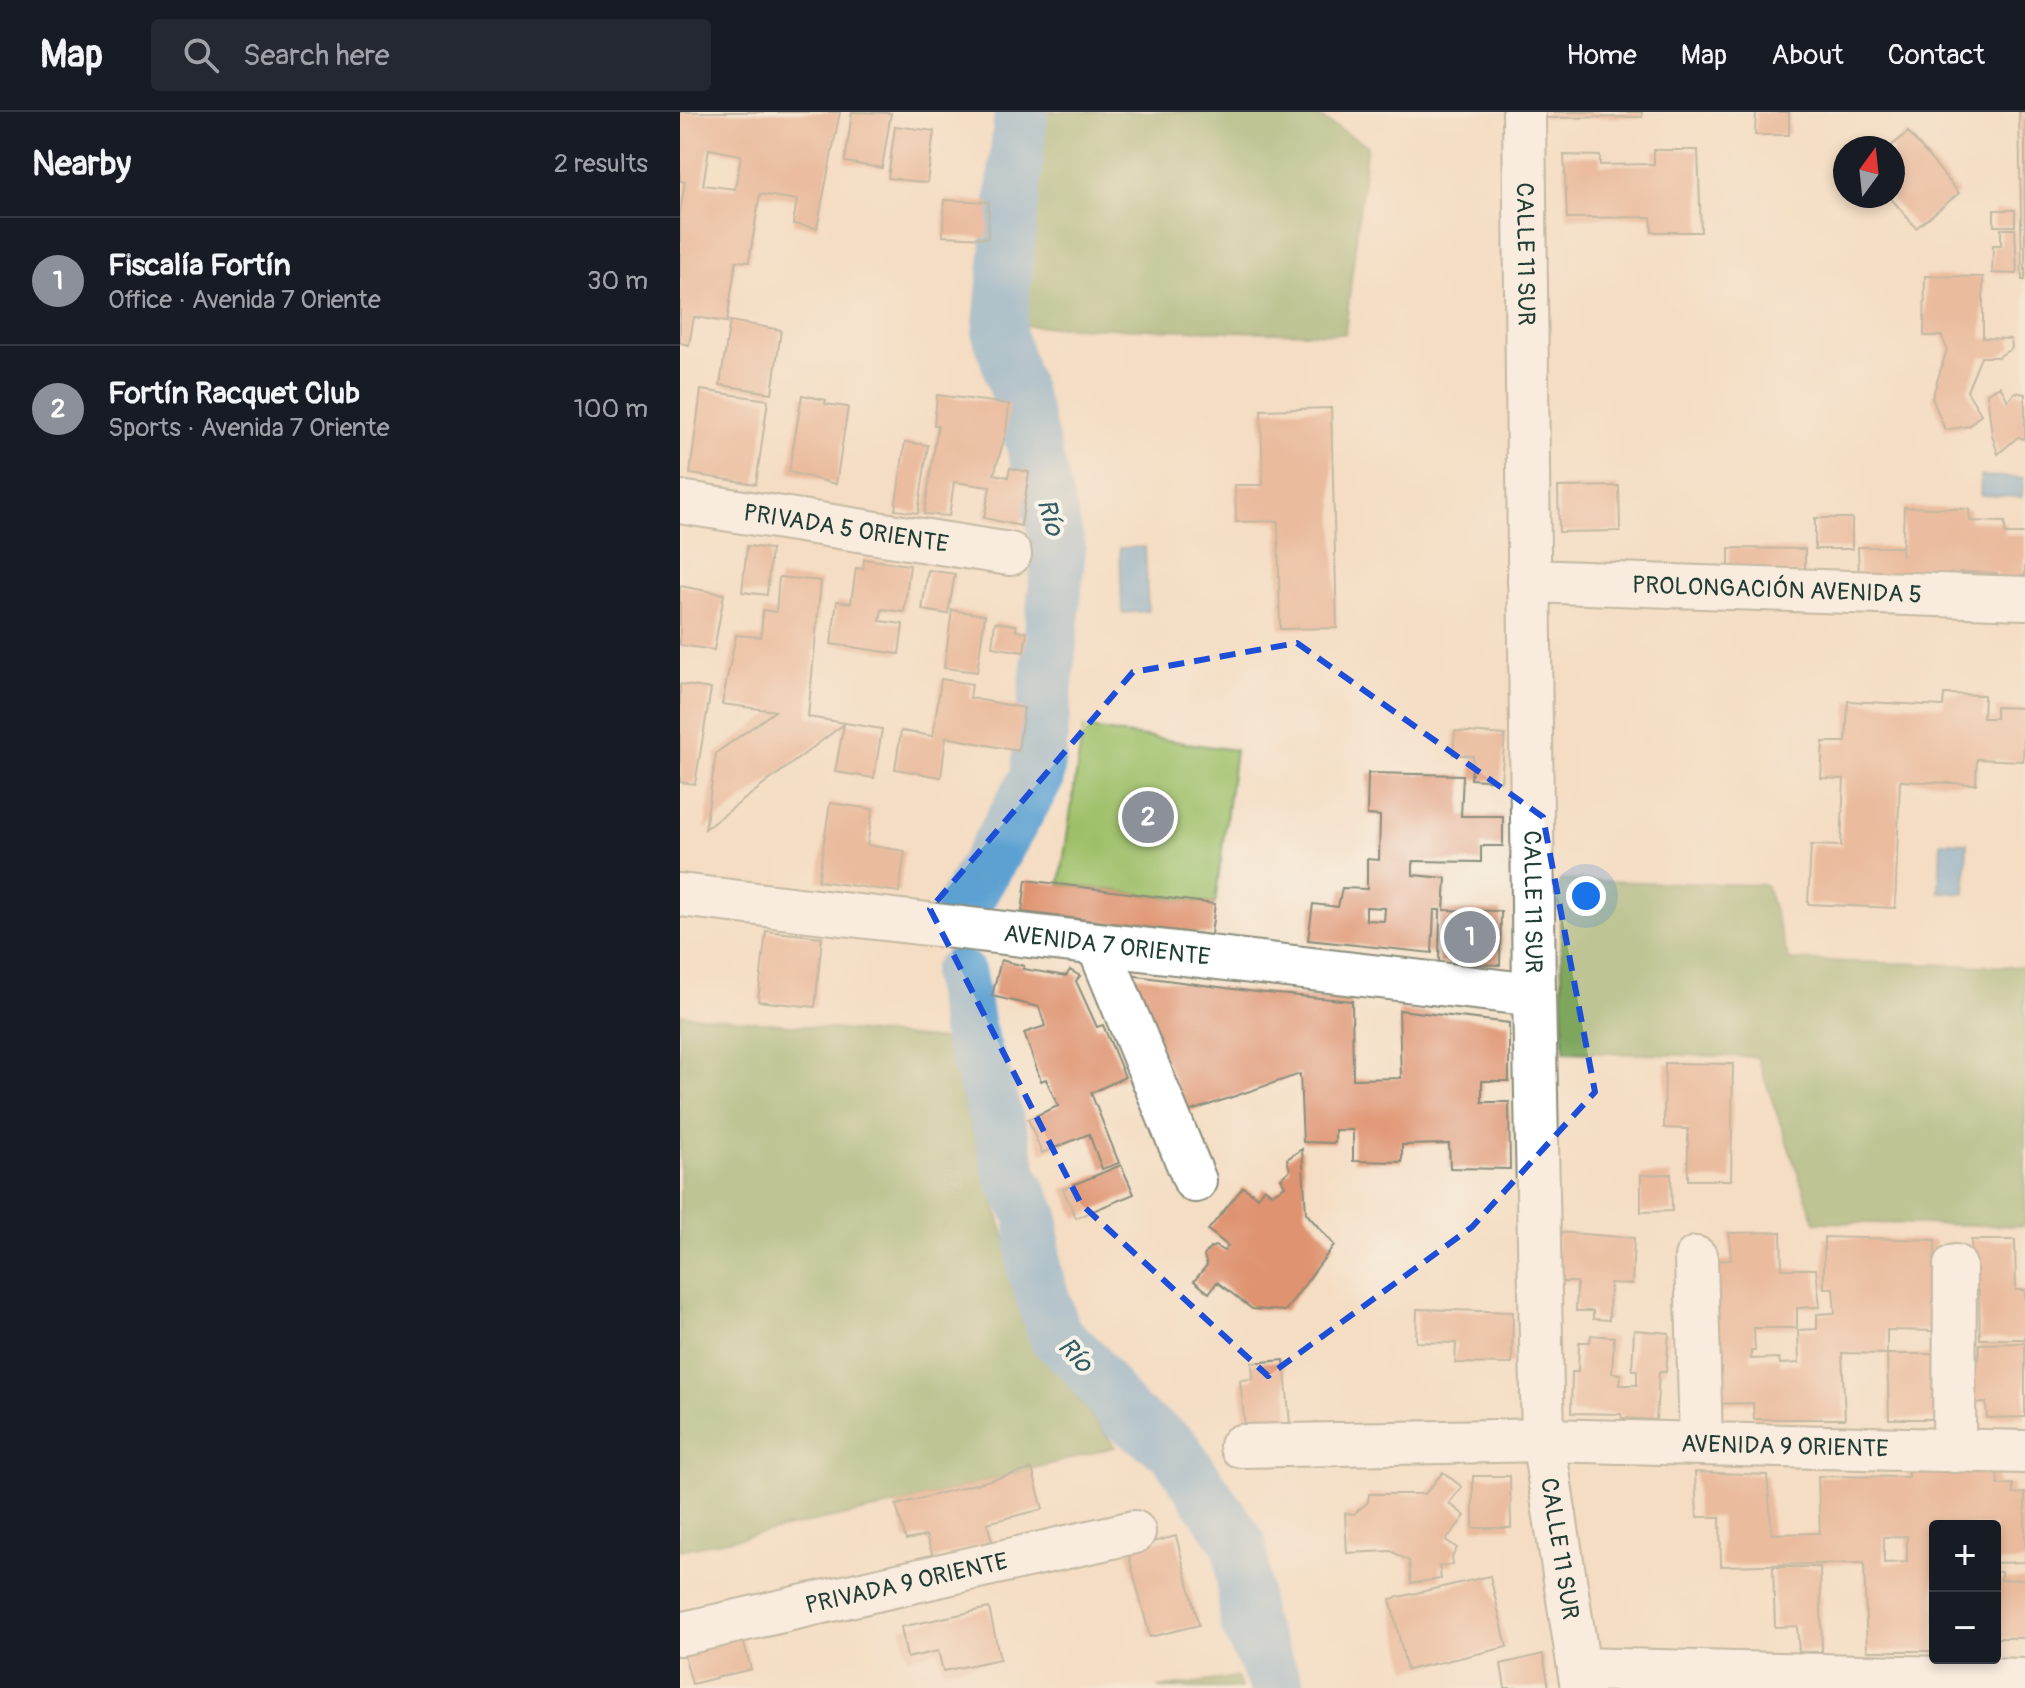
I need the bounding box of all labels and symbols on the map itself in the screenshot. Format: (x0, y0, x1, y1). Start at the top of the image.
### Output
north arrow (1833, 136, 1905, 208)
street label: CALLE 11 SUR (1510, 182, 1541, 326)
water label: Río (1030, 495, 1071, 541)
street label: PRIVADA 5 ORIENTE (741, 498, 950, 559)
street label: PROLONGACIÓN AVENIDA 5 (1631, 570, 1922, 609)
pin: 2 (1122, 787, 1174, 847)
street label: CALLE 11 SUR (1518, 830, 1548, 974)
your location (1566, 876, 1606, 916)
pin: 1 (1444, 907, 1496, 967)
street label: AVENIDA 7 ORIENTE (1002, 919, 1212, 971)
water label: Río (1051, 1331, 1100, 1381)
street label: AVENIDA 9 ORIENTE (1681, 1429, 1889, 1463)
street label: CALLE 11 SUR (1535, 1476, 1586, 1621)
street label: PRIVADA 9 ORIENTE (802, 1546, 1010, 1620)

